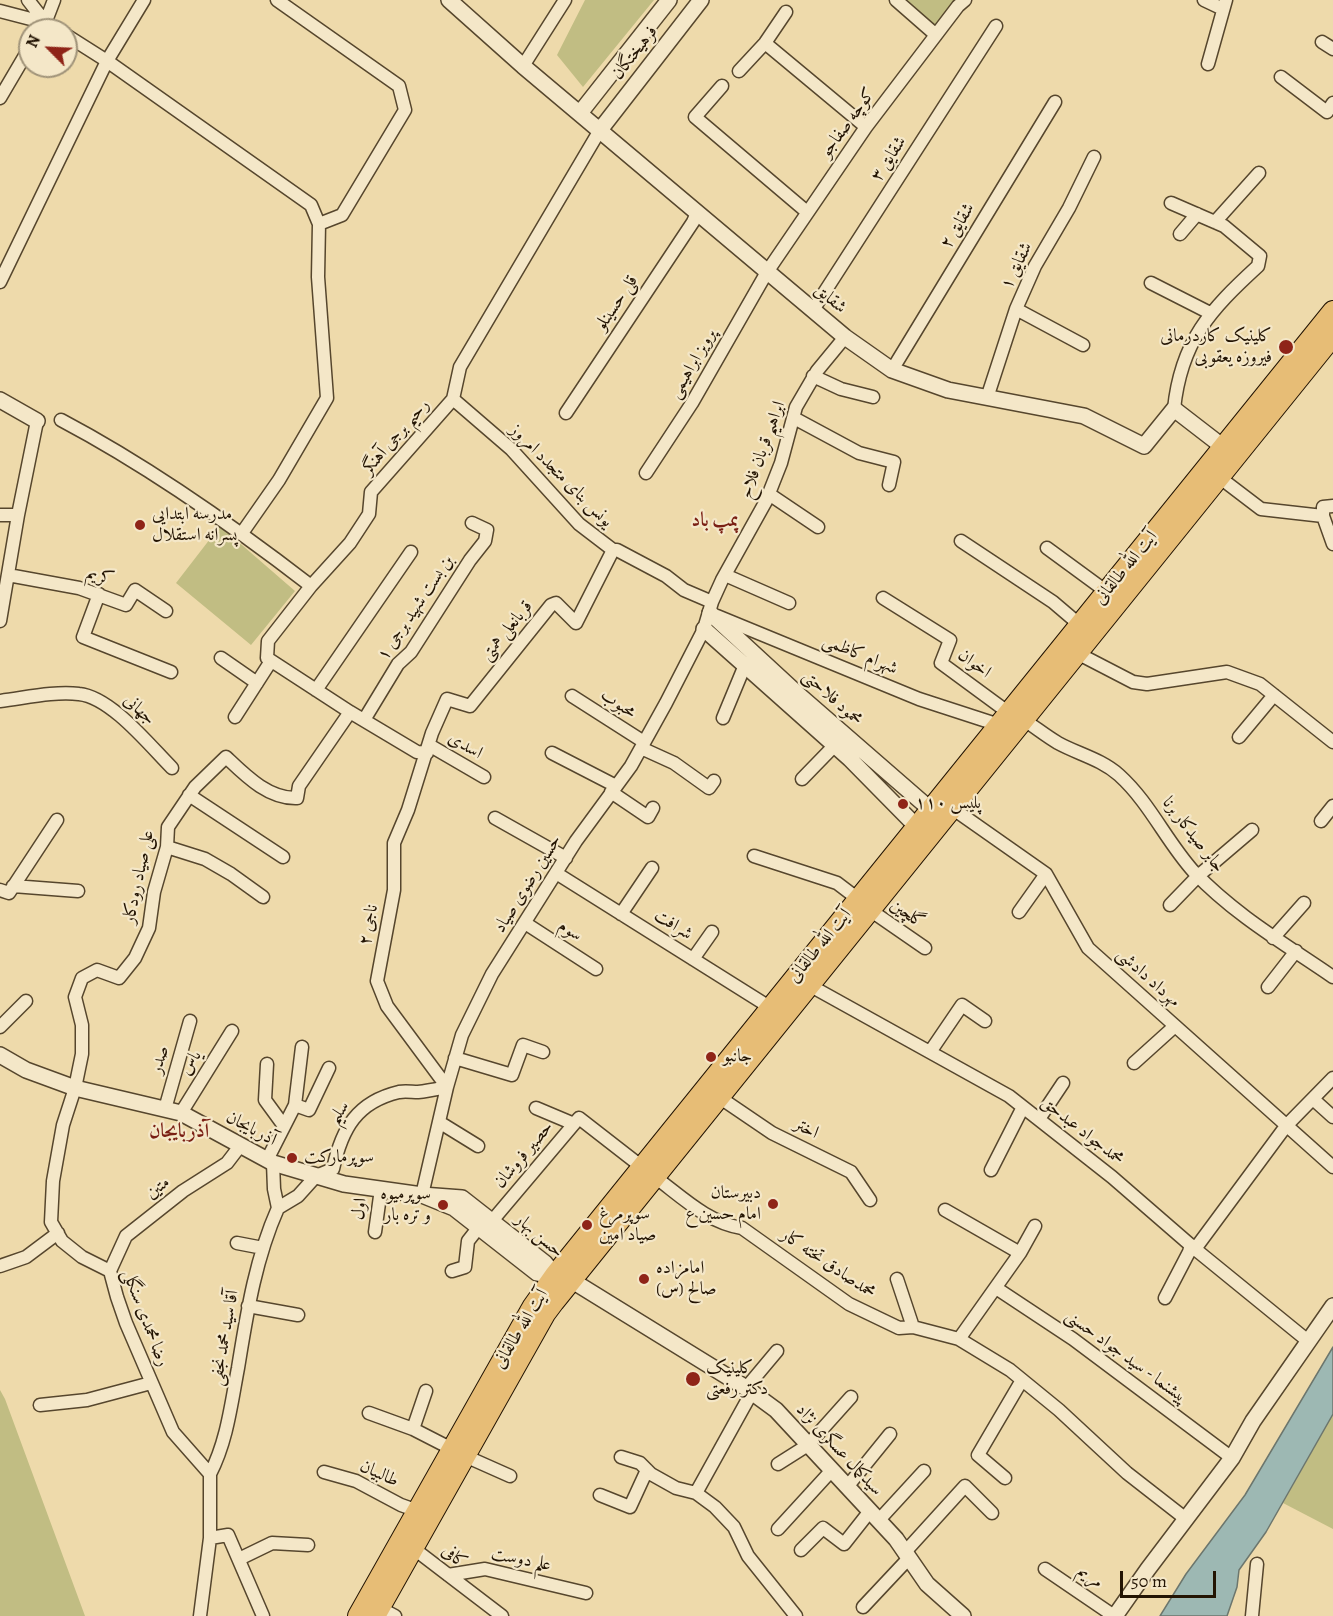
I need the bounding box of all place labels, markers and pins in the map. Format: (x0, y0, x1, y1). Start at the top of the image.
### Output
place label: کلینیک کاردرمانی فیروزه یعقوبی (1160, 326, 1272, 368)
marker: کلینیک کاردرمانی فیروزه یعقوبی (1277, 338, 1295, 356)
place label: مدرسه ابتدایی پسرانه استقلال (152, 504, 237, 546)
marker: مدرسه ابتدایی پسرانه استقلال (133, 518, 147, 532)
place label: پلیس ۱۱۰ (915, 793, 981, 815)
marker: پلیس ۱۱۰ (896, 797, 910, 811)
place label: جانبو (723, 1046, 752, 1068)
marker: جانبو (704, 1050, 718, 1064)
place label: سوپرمارکت (304, 1147, 374, 1169)
marker: سوپرمارکت (285, 1151, 299, 1165)
place label: دبیرستان امام حسین ع (685, 1183, 761, 1226)
place label: سوپرمیوه و تره بار (380, 1184, 431, 1226)
marker: دبیرستان امام حسین ع (766, 1197, 780, 1211)
marker: سوپرمیوه و تره بار (436, 1198, 450, 1212)
place label: سوپرمرغ صیاد امین (599, 1204, 656, 1246)
marker: سوپرمرغ صیاد امین (580, 1218, 594, 1232)
place label: امامزاده صالح (س) (656, 1258, 717, 1300)
marker: امامزاده صالح (س) (637, 1272, 651, 1286)
place label: کلینیک دکتر رفعتی (706, 1358, 768, 1400)
marker: کلینیک دکتر رفعتی (684, 1370, 702, 1388)

